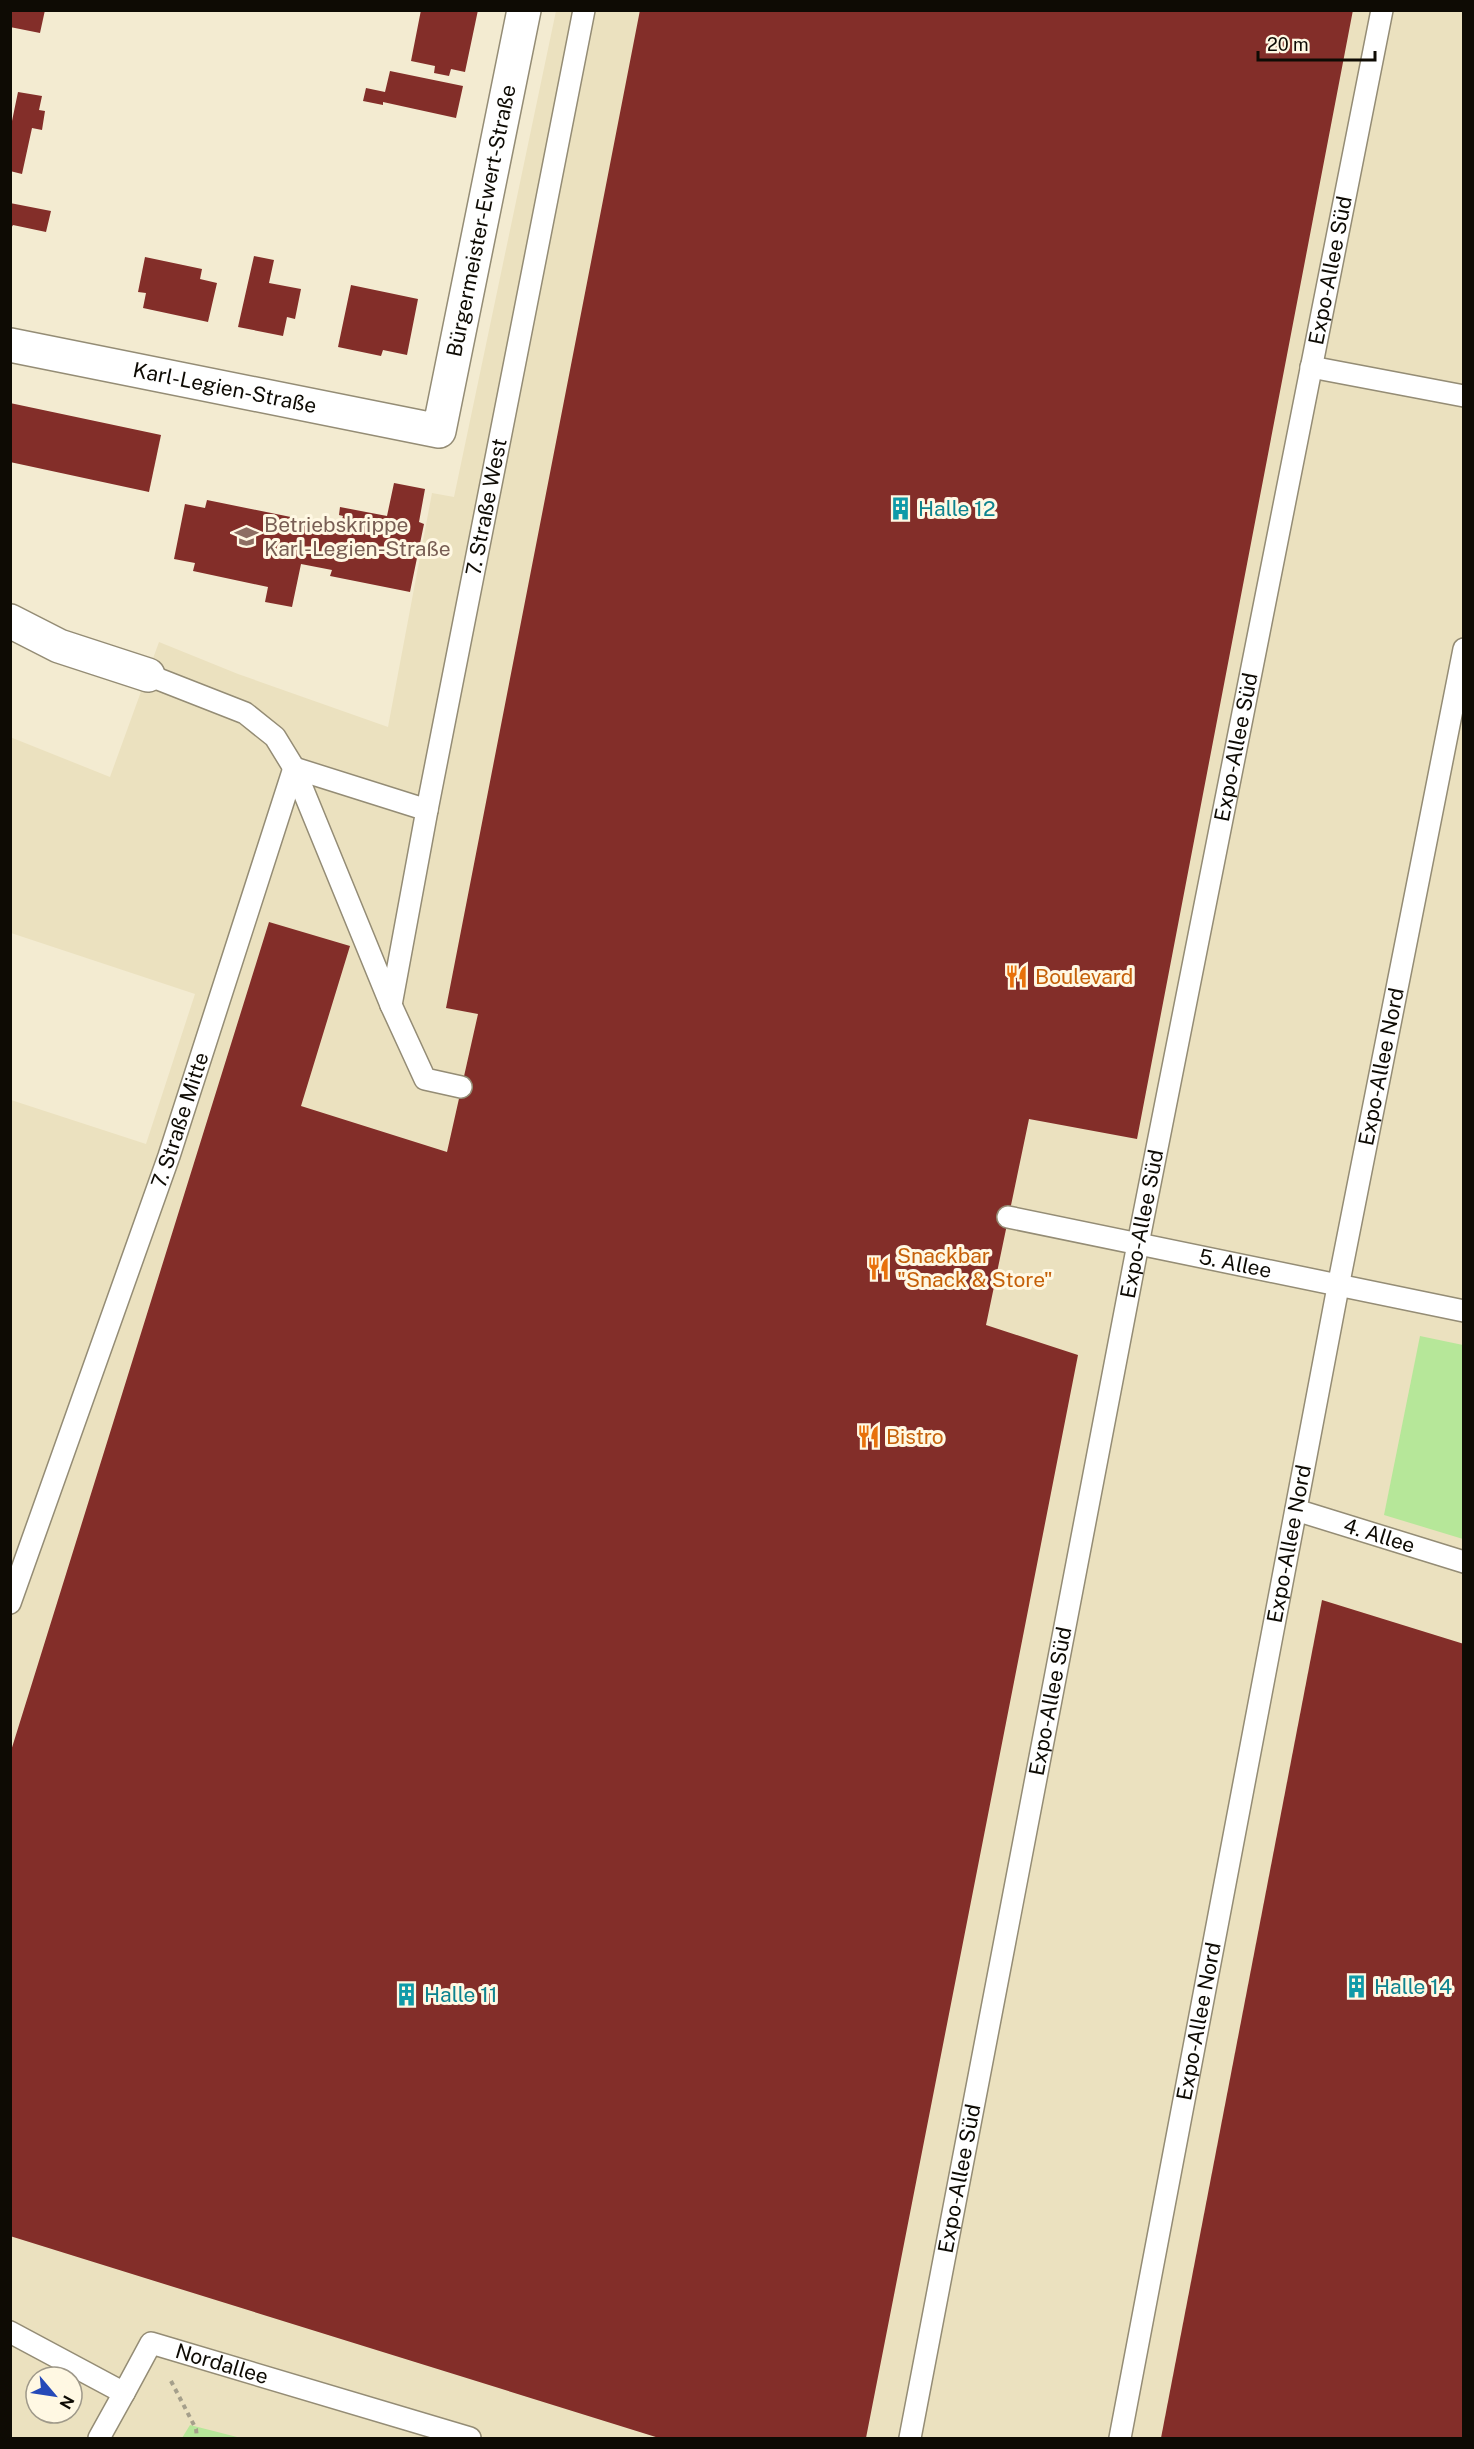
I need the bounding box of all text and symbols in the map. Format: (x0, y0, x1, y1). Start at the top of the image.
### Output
scale bar (1258, 24, 1375, 62)
text: 20 m (1267, 34, 1309, 55)
street label: Bürgermeister-Ewert-Straße (441, 82, 521, 359)
street label: Expo-Allee Süd (1303, 194, 1357, 347)
street label: Karl-Legien-Straße (131, 357, 319, 418)
street label: 7. Straße West (460, 436, 512, 578)
building icon: Halle 12 (887, 496, 913, 522)
place label: Halle 12 (918, 496, 995, 521)
place label: Betriebskrippe Karl-Legien-Straße (264, 512, 451, 561)
school or university icon: Betriebskrippe Karl-Legien-Straße (233, 524, 259, 550)
street label: Expo-Allee Süd (1209, 671, 1263, 824)
restaurant icon: Boulevard (1004, 964, 1030, 990)
place label: Boulevard (1035, 964, 1133, 989)
street label: Expo-Allee Nord (1353, 985, 1409, 1148)
street label: 7. Straße Mitte (146, 1049, 214, 1191)
street label: Expo-Allee Süd (1115, 1147, 1168, 1300)
place label: Snackbar "Snack & Store" (897, 1243, 1053, 1292)
street label: 5. Allee (1197, 1244, 1274, 1283)
restaurant icon: Snackbar "Snack & Store" (866, 1255, 892, 1281)
restaurant icon: Bistro (855, 1424, 881, 1450)
place label: Bistro (886, 1424, 944, 1449)
street label: Expo-Allee Nord (1262, 1463, 1316, 1625)
street label: 4. Allee (1340, 1512, 1418, 1558)
street label: Expo-Allee Süd (1024, 1625, 1077, 1778)
street label: Expo-Allee Nord (1171, 1940, 1226, 2102)
building icon: Halle 14 (1343, 1974, 1369, 2000)
place label: Halle 14 (1374, 1974, 1452, 1999)
building icon: Halle 11 (393, 1982, 419, 2008)
place label: Halle 11 (424, 1982, 497, 2007)
street label: Expo-Allee Süd (933, 2102, 985, 2255)
street label: Nordallee (173, 2338, 271, 2389)
north arrow (24, 2365, 84, 2425)
text: N (55, 2392, 78, 2412)

